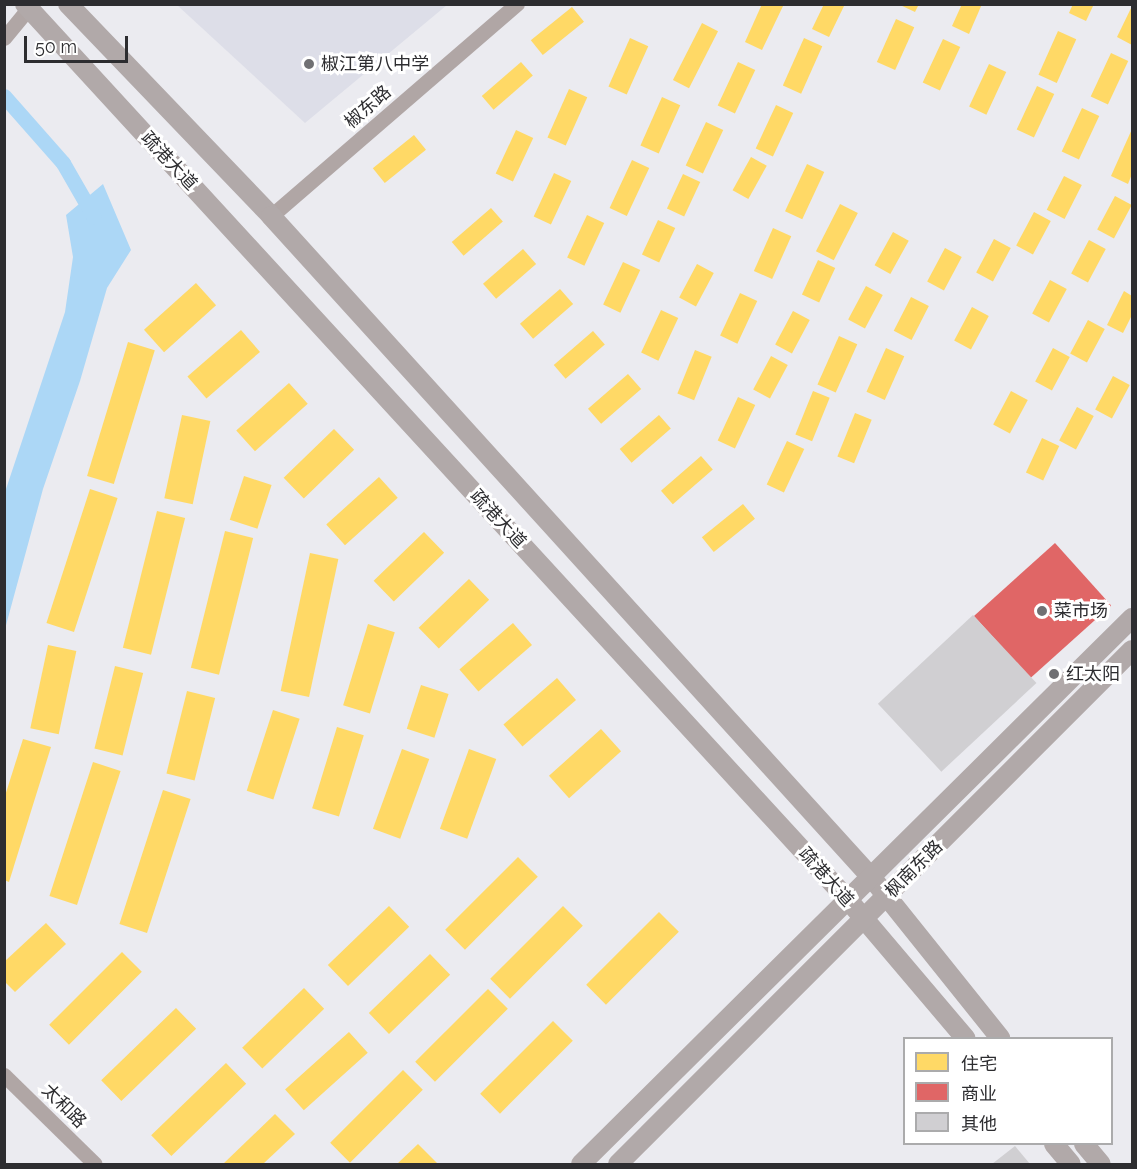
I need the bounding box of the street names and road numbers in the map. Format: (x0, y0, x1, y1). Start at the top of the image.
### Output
street label: 椒东路 (341, 81, 395, 133)
street label: 疏港大道 (137, 127, 201, 195)
street label: 疏港大道 (466, 485, 530, 553)
street label: 枫南东路 (881, 836, 947, 902)
street label: 疏港大道 (794, 843, 858, 911)
street label: 太和路 (37, 1079, 91, 1133)

